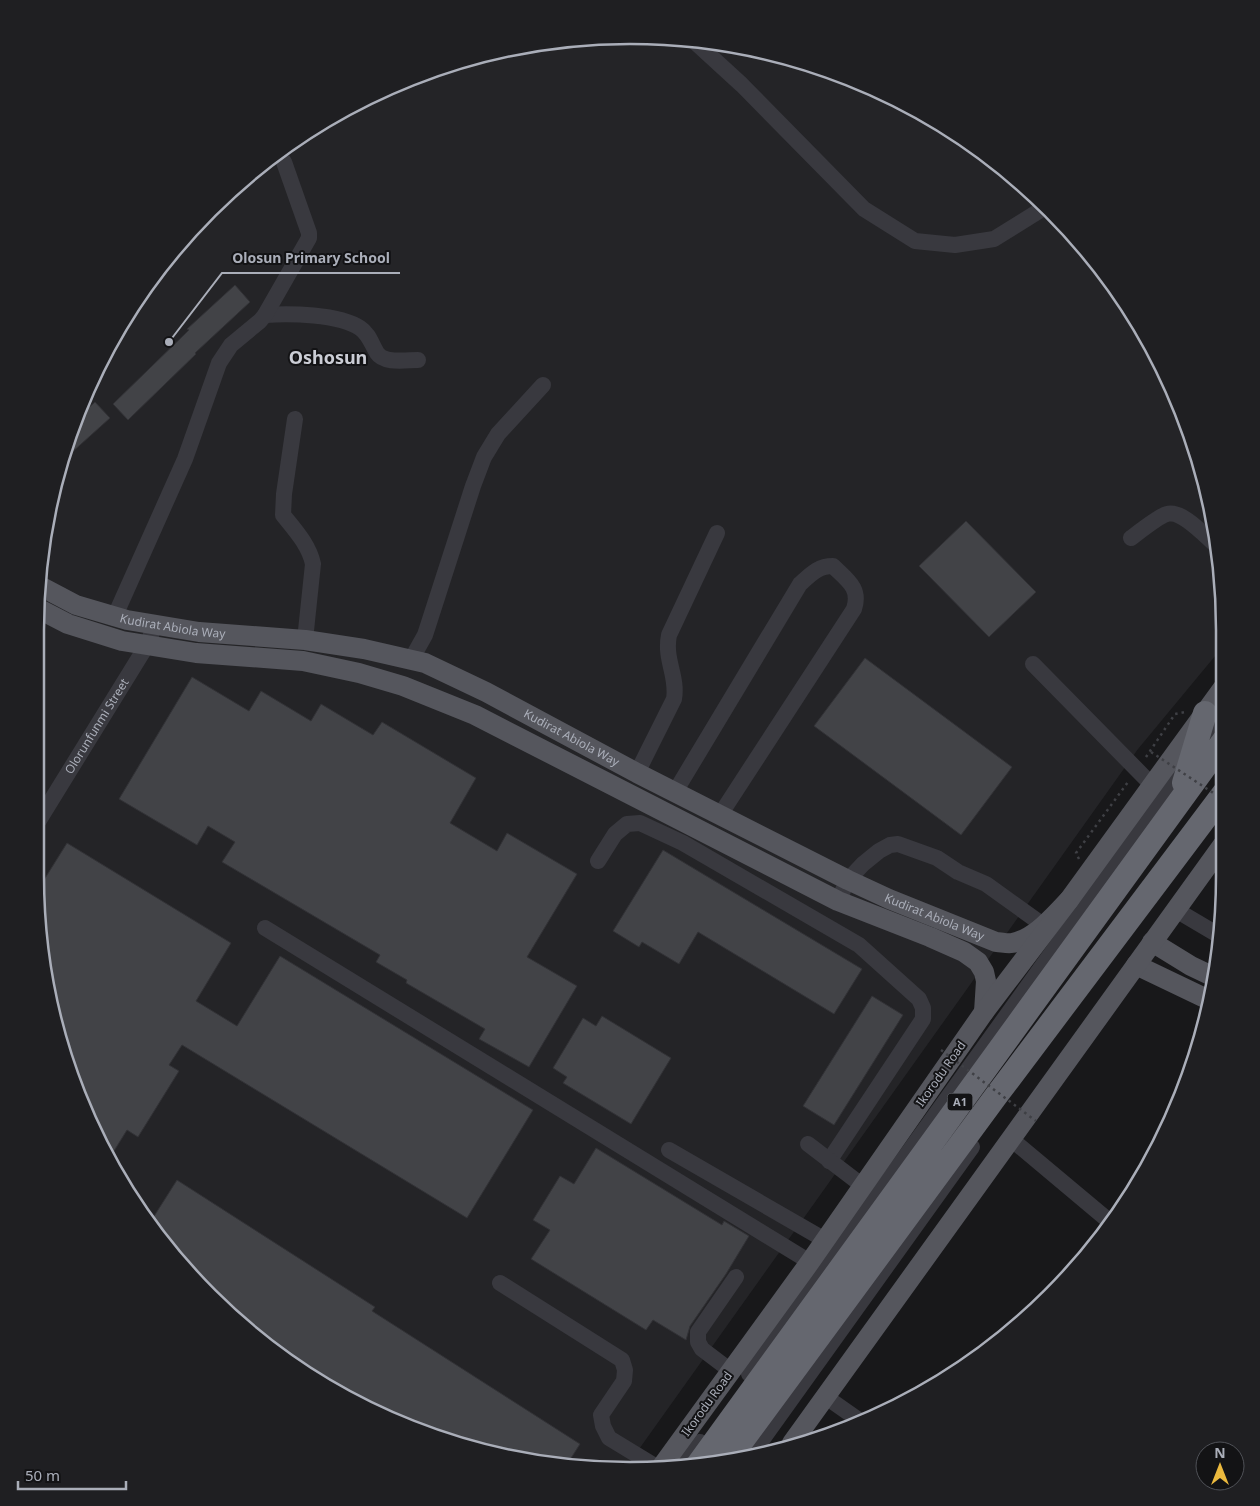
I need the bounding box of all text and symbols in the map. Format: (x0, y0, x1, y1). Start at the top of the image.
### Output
callout: Olosun Primary School (222, 244, 400, 273)
text: Olosun Primary School (232, 248, 390, 267)
district label: Oshosun (289, 345, 367, 369)
street label: Kudirat Abiola Way (118, 609, 227, 642)
street label: Olorunfunmi Street (60, 674, 133, 777)
street label: Kudirat Abiola Way (521, 705, 623, 770)
street label: Kudirat Abiola Way (882, 889, 988, 945)
street label: Ikorodu Road (912, 1038, 969, 1110)
road number: A1 (948, 1094, 972, 1110)
street label: Ikorodu Road (677, 1368, 736, 1440)
north arrow (1195, 1441, 1245, 1491)
text: N (1214, 1443, 1226, 1462)
scale bar (18, 1458, 125, 1490)
text: 50 m (25, 1465, 60, 1485)

